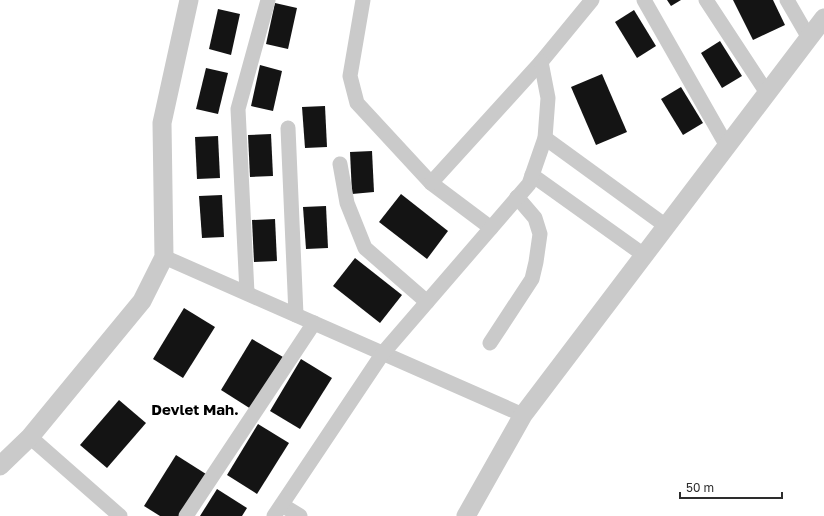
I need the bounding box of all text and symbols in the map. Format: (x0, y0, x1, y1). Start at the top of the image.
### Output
district label: Devlet Mah. (151, 400, 239, 418)
scale bar (680, 474, 782, 500)
text: 50 m (686, 480, 714, 495)

